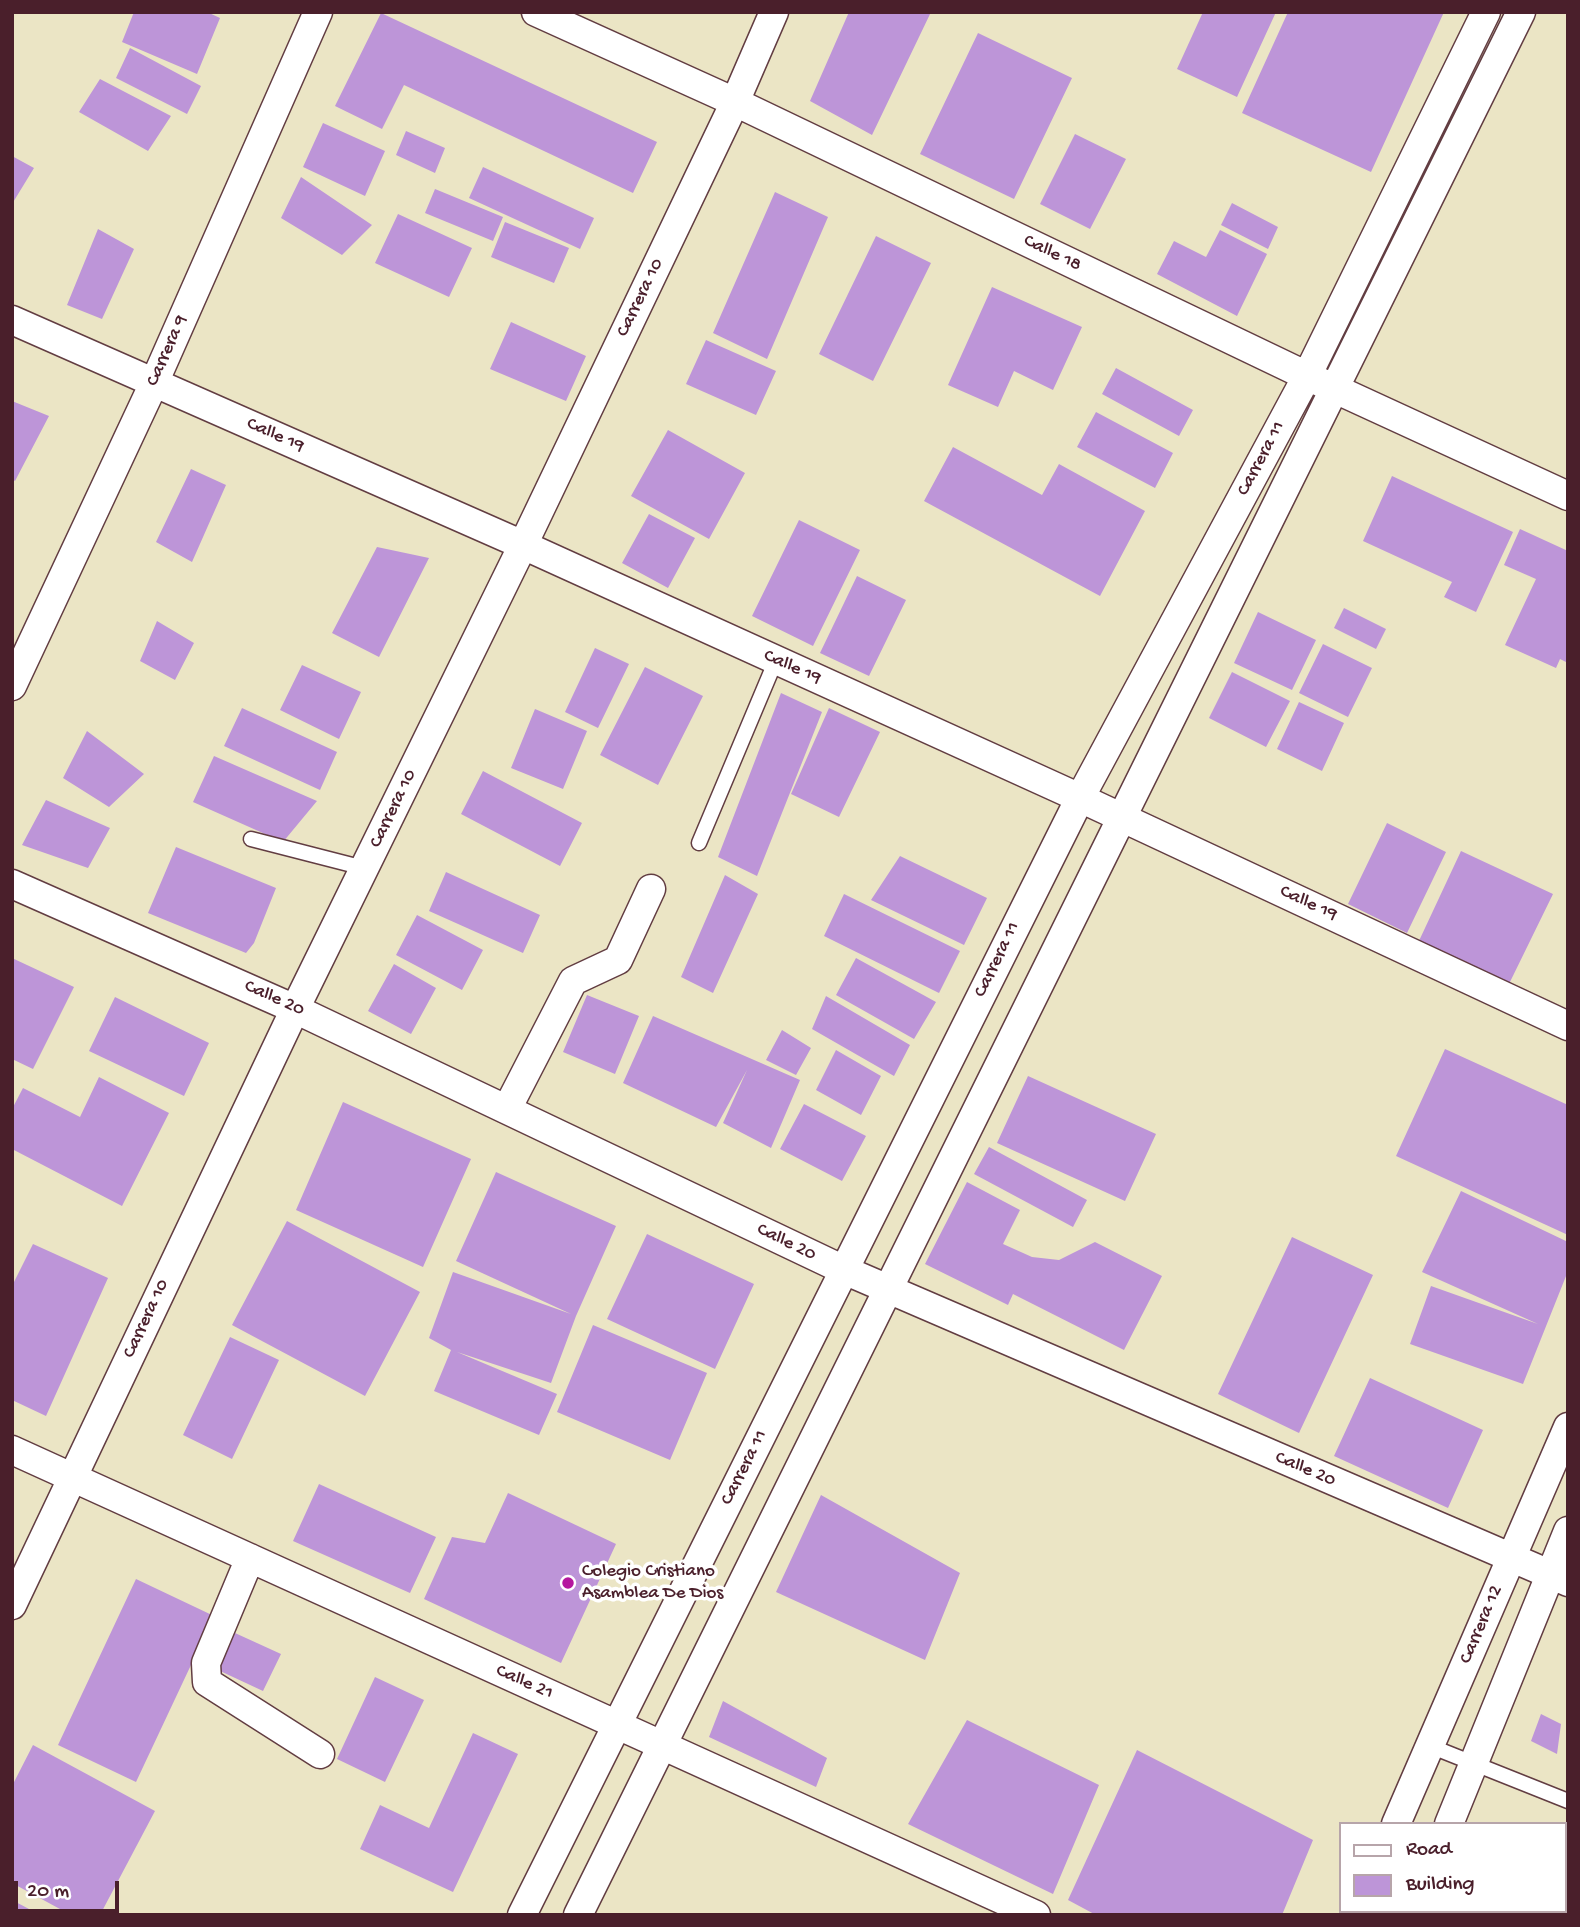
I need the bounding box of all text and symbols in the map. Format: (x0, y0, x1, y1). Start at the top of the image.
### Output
street label: Calle 18 (1019, 230, 1085, 278)
street label: Carrera 10 (612, 255, 670, 341)
street label: Carrera 9 (142, 312, 194, 390)
street label: Calle 19 (243, 413, 307, 459)
street label: Carrera 11 (1233, 418, 1291, 500)
street label: Calle 19 (760, 645, 824, 691)
street label: Carrera 10 (365, 766, 423, 852)
street label: Calle 19 (1276, 881, 1340, 927)
street label: Carrera 11 (970, 919, 1026, 1001)
street label: Calle 20 (240, 976, 308, 1022)
street label: Calle 20 (752, 1219, 820, 1267)
street label: Carrera 10 (119, 1276, 175, 1362)
street label: Carrera 11 (716, 1427, 774, 1509)
street label: Calle 20 (1271, 1447, 1339, 1493)
place label: Colegio Cristiano Asamblea De Dios (582, 1561, 723, 1605)
marker: Colegio Cristiano Asamblea De Dios (560, 1575, 576, 1591)
street label: Carrera 12 (1455, 1582, 1509, 1668)
street label: Calle 21 (492, 1660, 556, 1706)
legend (1338, 1822, 1566, 1913)
text: Road (1406, 1838, 1452, 1863)
scale bar (18, 1868, 122, 1912)
text: Building (1406, 1873, 1475, 1898)
text: 20 m (27, 1880, 69, 1905)

